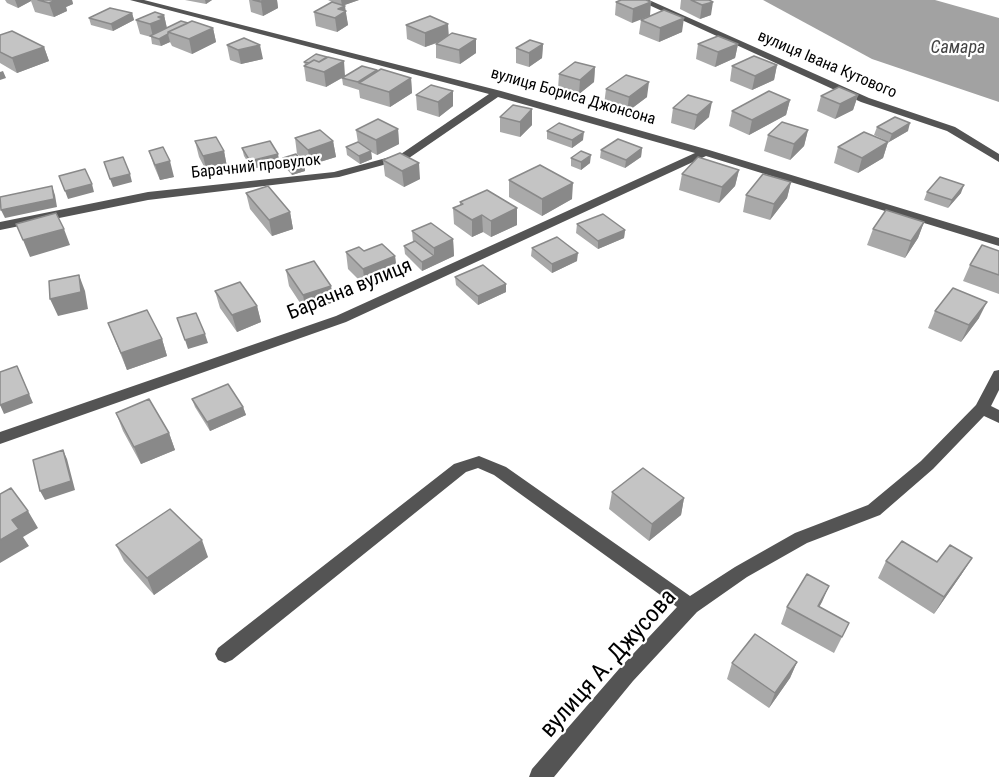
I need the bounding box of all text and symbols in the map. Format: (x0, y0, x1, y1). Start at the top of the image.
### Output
street label: вулиця Івана Кутового (754, 27, 900, 103)
water label: Самара (931, 37, 985, 59)
street label: вулиця Бориса Джонсона (488, 64, 658, 130)
street label: Барачний провулок (190, 151, 322, 183)
street label: Барачна вулиця (284, 254, 416, 326)
street label: вулиця А. Джусова (535, 584, 683, 744)

